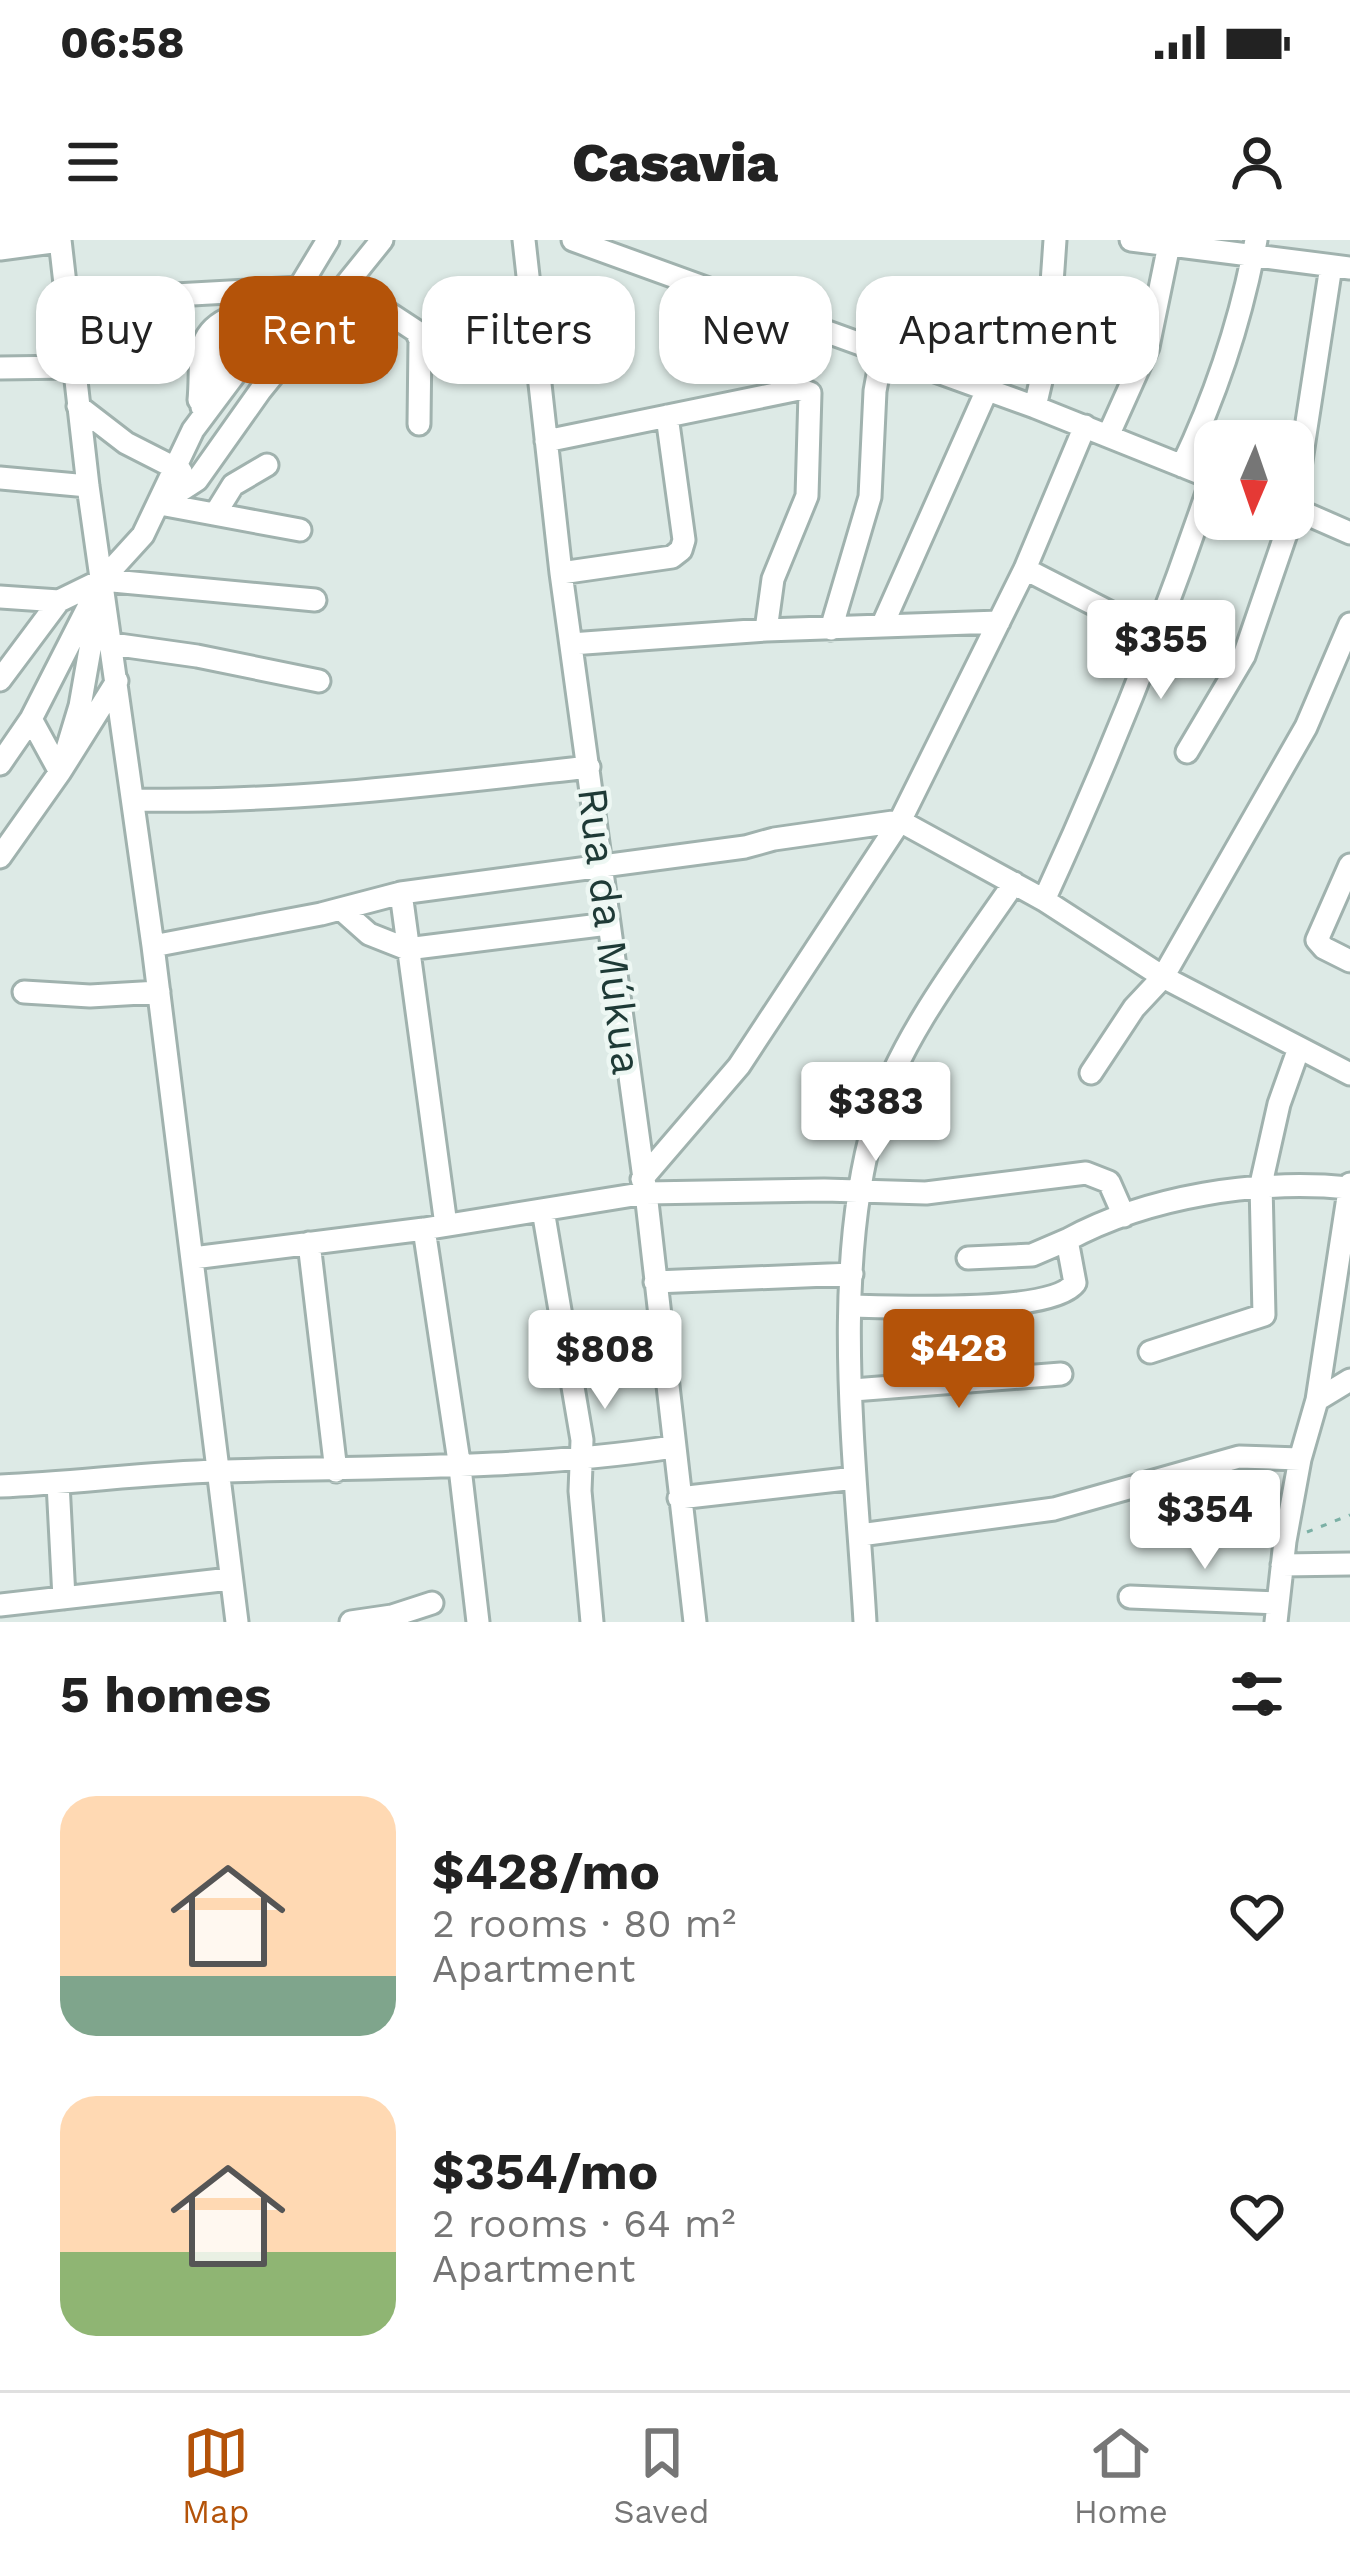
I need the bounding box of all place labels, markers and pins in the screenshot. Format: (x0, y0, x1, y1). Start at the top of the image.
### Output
pin: $355 (1090, 600, 1232, 702)
pin: $383 (805, 1062, 947, 1164)
pin: $428 (888, 1309, 1030, 1411)
pin: $808 (534, 1310, 676, 1412)
pin: $354 (1134, 1470, 1276, 1572)

